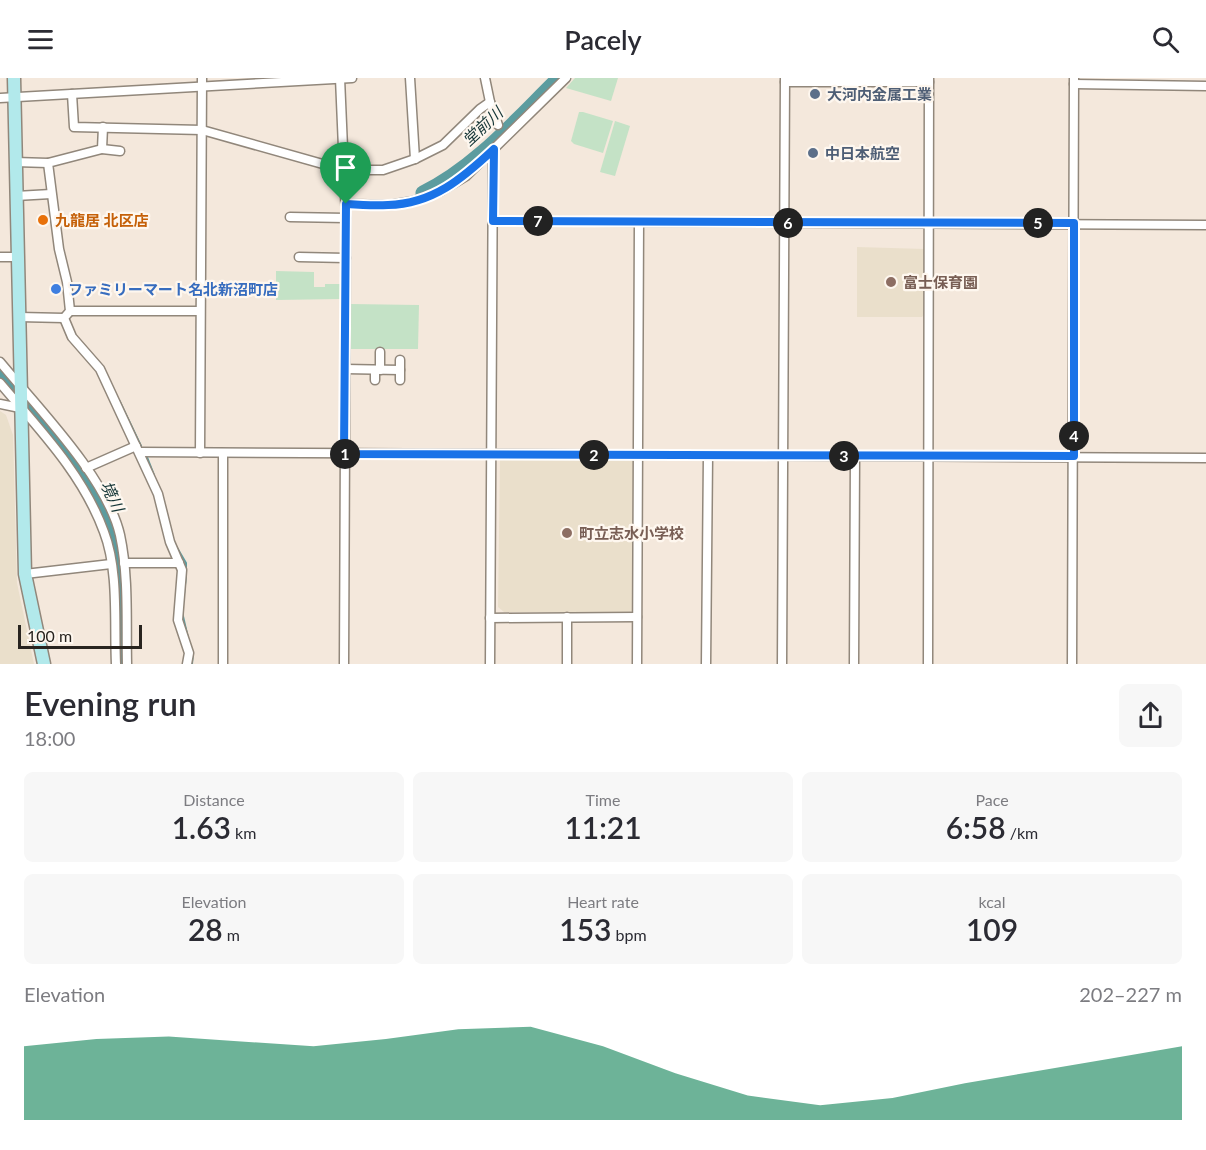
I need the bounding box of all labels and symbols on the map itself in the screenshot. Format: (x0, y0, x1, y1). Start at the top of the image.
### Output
place label: 大河内金属工業 (827, 85, 932, 103)
marker: 大河内金属工業 (808, 87, 822, 101)
water label: 堂前川 (458, 101, 507, 149)
pin (320, 142, 371, 204)
place label: 中日本航空 (825, 144, 900, 162)
marker: 中日本航空 (806, 146, 820, 160)
pin: 7 (523, 206, 553, 236)
pin: 6 (773, 208, 803, 238)
pin: 5 (1023, 208, 1053, 238)
place label: 九龍居 北区店 (55, 211, 149, 229)
marker: 九龍居 北区店 (36, 213, 50, 227)
place label: 富士保育園 (903, 273, 978, 291)
marker: 富士保育園 (884, 275, 898, 289)
place label: ファミリーマート名北新沼町店 (68, 280, 278, 298)
marker: ファミリーマート名北新沼町店 (49, 282, 63, 296)
pin: 4 (1059, 421, 1089, 451)
pin: 1 (330, 439, 360, 469)
pin: 2 (579, 440, 609, 470)
pin: 3 (829, 441, 859, 471)
water label: 境川 (98, 477, 129, 516)
place label: 町立志水小学校 (579, 524, 684, 542)
marker: 町立志水小学校 (560, 526, 574, 540)
scale bar (18, 622, 142, 650)

